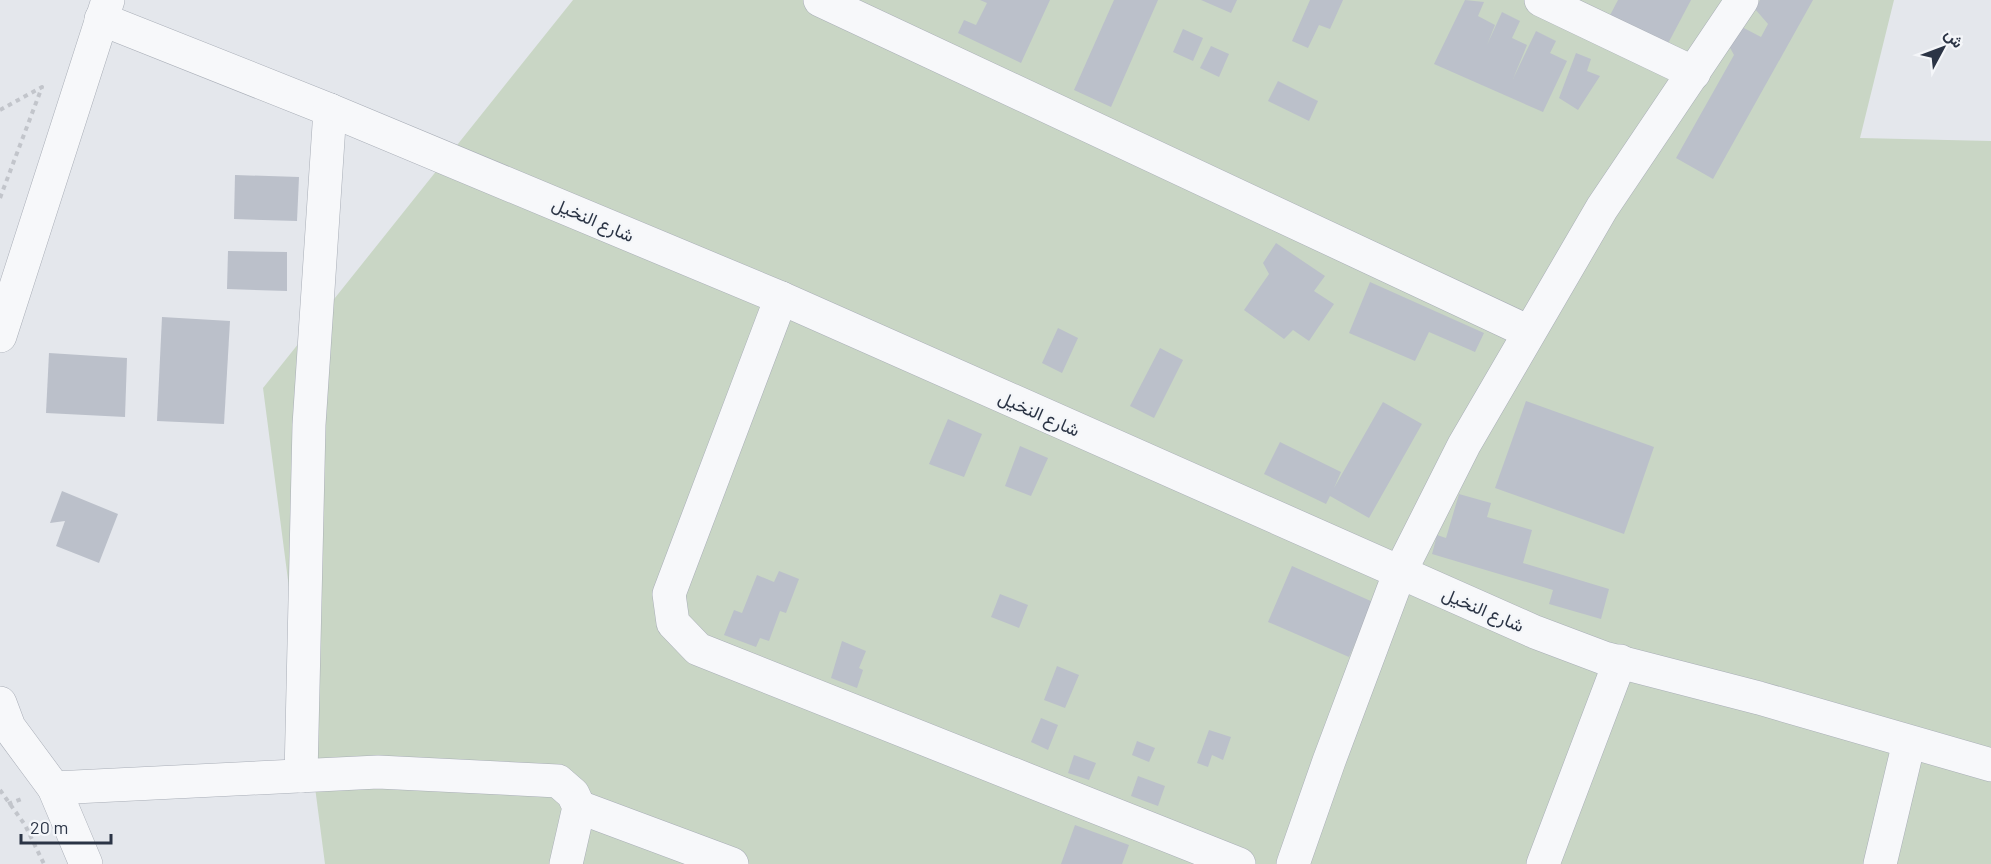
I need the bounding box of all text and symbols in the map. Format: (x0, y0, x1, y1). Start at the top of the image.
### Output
north arrow (1913, 18, 1973, 78)
text: ش (1940, 24, 1968, 52)
street label: شارع النخيل (548, 192, 638, 248)
street label: شارع النخيل (995, 385, 1083, 443)
street label: شارع النخيل (1438, 582, 1528, 638)
scale bar (21, 807, 111, 845)
text: 20 m (30, 816, 68, 838)

